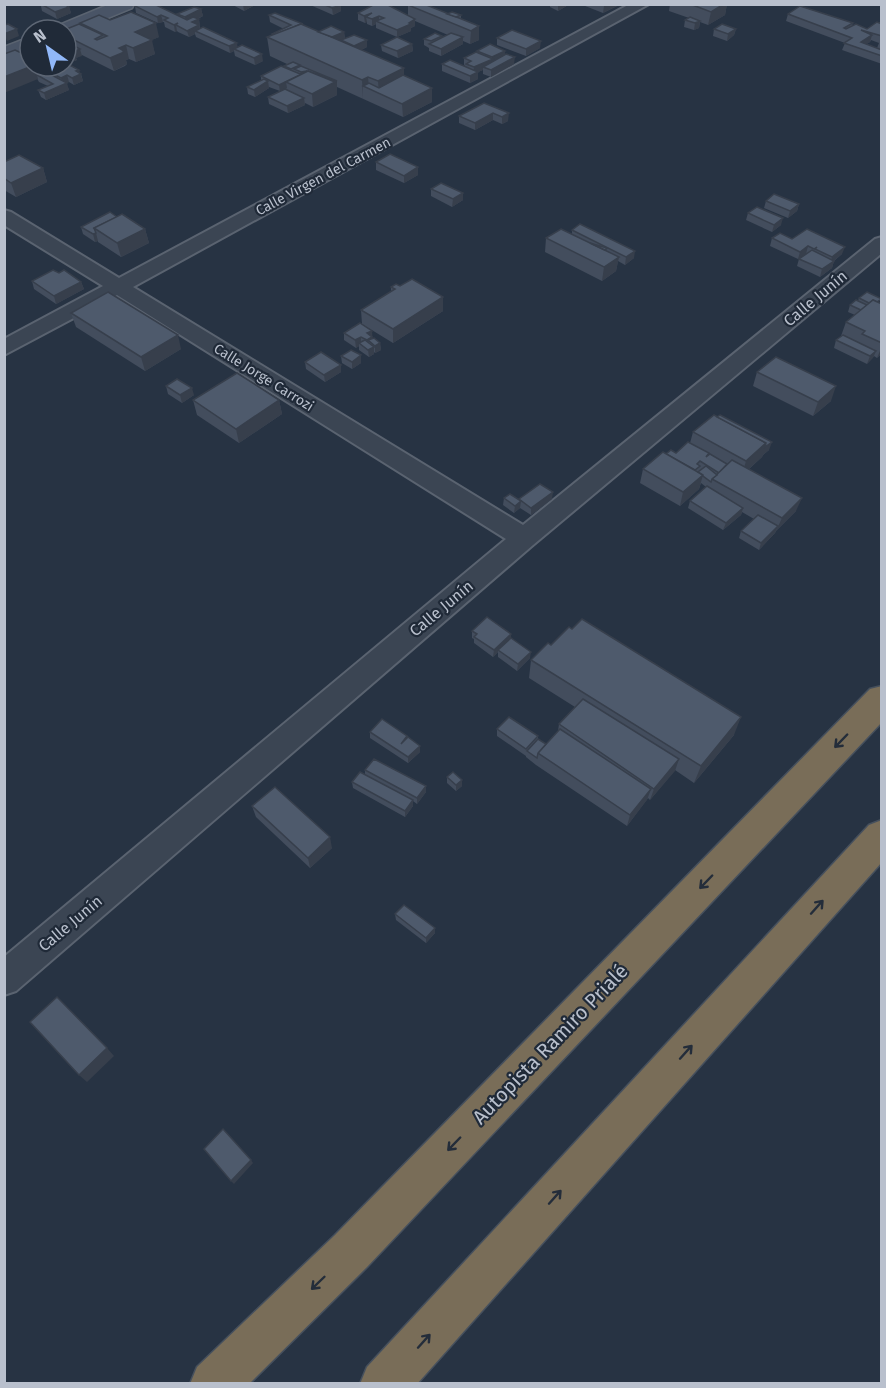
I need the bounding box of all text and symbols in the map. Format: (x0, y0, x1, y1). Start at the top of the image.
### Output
north arrow (18, 18, 78, 78)
text: N (30, 25, 50, 47)
street label: Calle Virgen del Carmen (253, 134, 394, 219)
street label: Calle Junín (780, 266, 851, 330)
street label: Calle Jorge Carrozi (211, 340, 317, 415)
street label: Calle Junín (406, 576, 477, 640)
one-way arrow (834, 734, 848, 749)
one-way arrow (699, 874, 713, 889)
street label: Calle Junín (35, 891, 106, 955)
one-way arrow (810, 900, 824, 915)
street label: Autopista Ramiro Prialé (467, 959, 633, 1129)
one-way arrow (679, 1045, 693, 1060)
one-way arrow (447, 1136, 462, 1151)
one-way arrow (548, 1189, 562, 1204)
one-way arrow (311, 1276, 326, 1290)
one-way arrow (417, 1334, 431, 1349)

